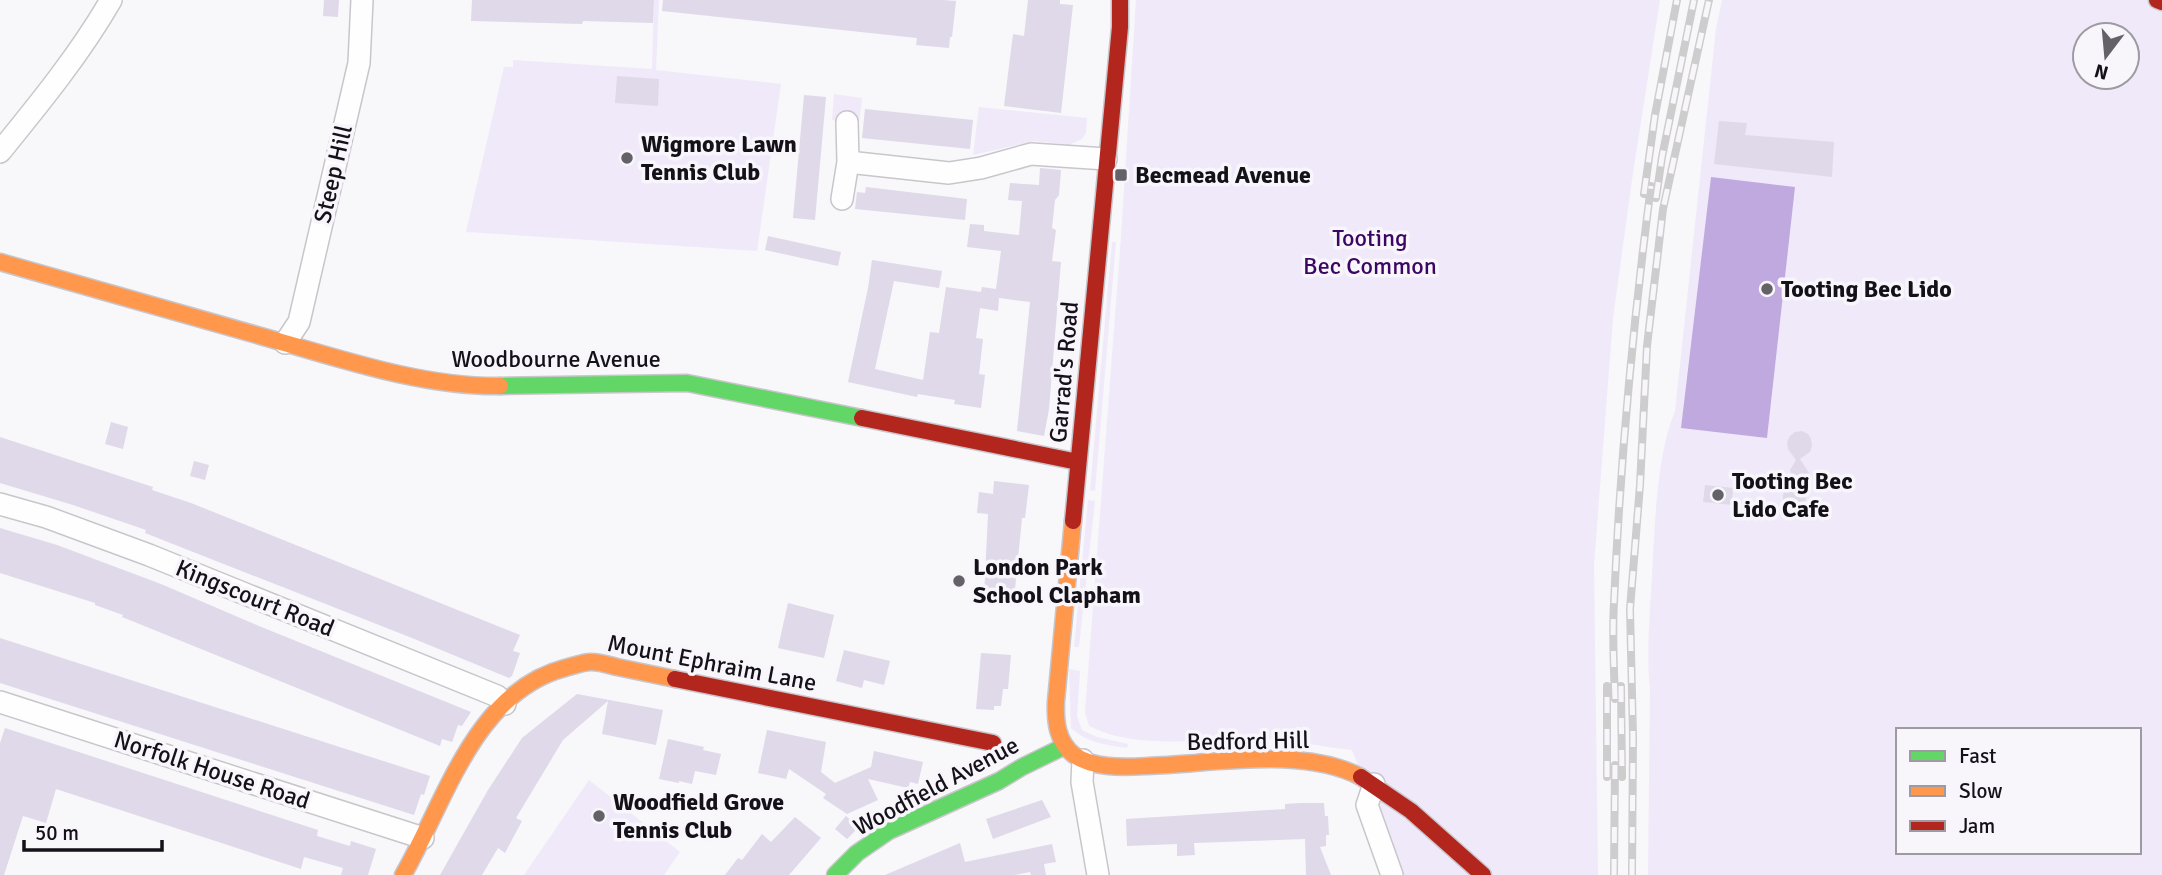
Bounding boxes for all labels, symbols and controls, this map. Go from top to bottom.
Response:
north arrow [2071,21,2141,91]
text: N [2092,58,2111,85]
street label: Steep Hill [307,122,359,226]
place label: Wigmore Lawn Tennis Club [641,129,797,187]
marker: Wigmore Lawn Tennis Club [619,150,635,166]
place label: Becmead Avenue [1135,160,1311,190]
marker: Becmead Avenue [1113,167,1129,183]
park label: Tooting Bec Common [1303,223,1437,281]
place label: Tooting Bec Lido [1781,274,1952,304]
marker: Tooting Bec Lido [1759,281,1775,297]
street label: Garrad's Road [1043,300,1085,444]
street label: Woodbourne Avenue [451,344,661,374]
place label: Tooting Bec Lido Cafe [1732,466,1853,524]
marker: Tooting Bec Lido Cafe [1710,487,1726,503]
place label: London Park School Clapham [973,552,1141,610]
street label: Kingscourt Road [171,553,339,643]
marker: London Park School Clapham [951,573,967,589]
street label: Mount Ephraim Lane [605,628,819,698]
street label: Norfolk House Road [110,724,314,816]
street label: Bedford Hill [1186,725,1310,757]
legend [1896,728,2141,854]
street label: Woodfield Avenue [848,730,1024,842]
text: Fast [1959,743,1996,769]
text: Slow [1959,778,2003,804]
place label: Woodfield Grove Tennis Club [613,787,784,845]
scale bar [24,808,163,852]
marker: Woodfield Grove Tennis Club [591,808,607,824]
text: Jam [1959,813,1995,839]
text: 50 m [35,820,79,846]

